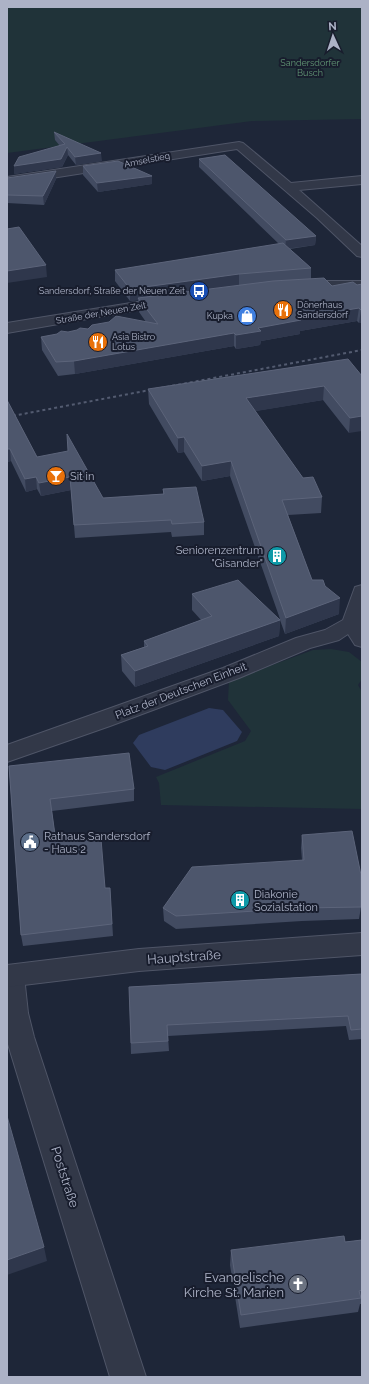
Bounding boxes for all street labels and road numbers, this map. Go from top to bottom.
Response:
street label: Amselstieg [123,151,171,169]
street label: Straße der Neuen Zeit [55,300,147,326]
street label: Platz der Deutschen Einheit [113,660,249,722]
street label: Hauptstraße [147,947,222,967]
street label: Poststraße [48,1145,82,1210]

